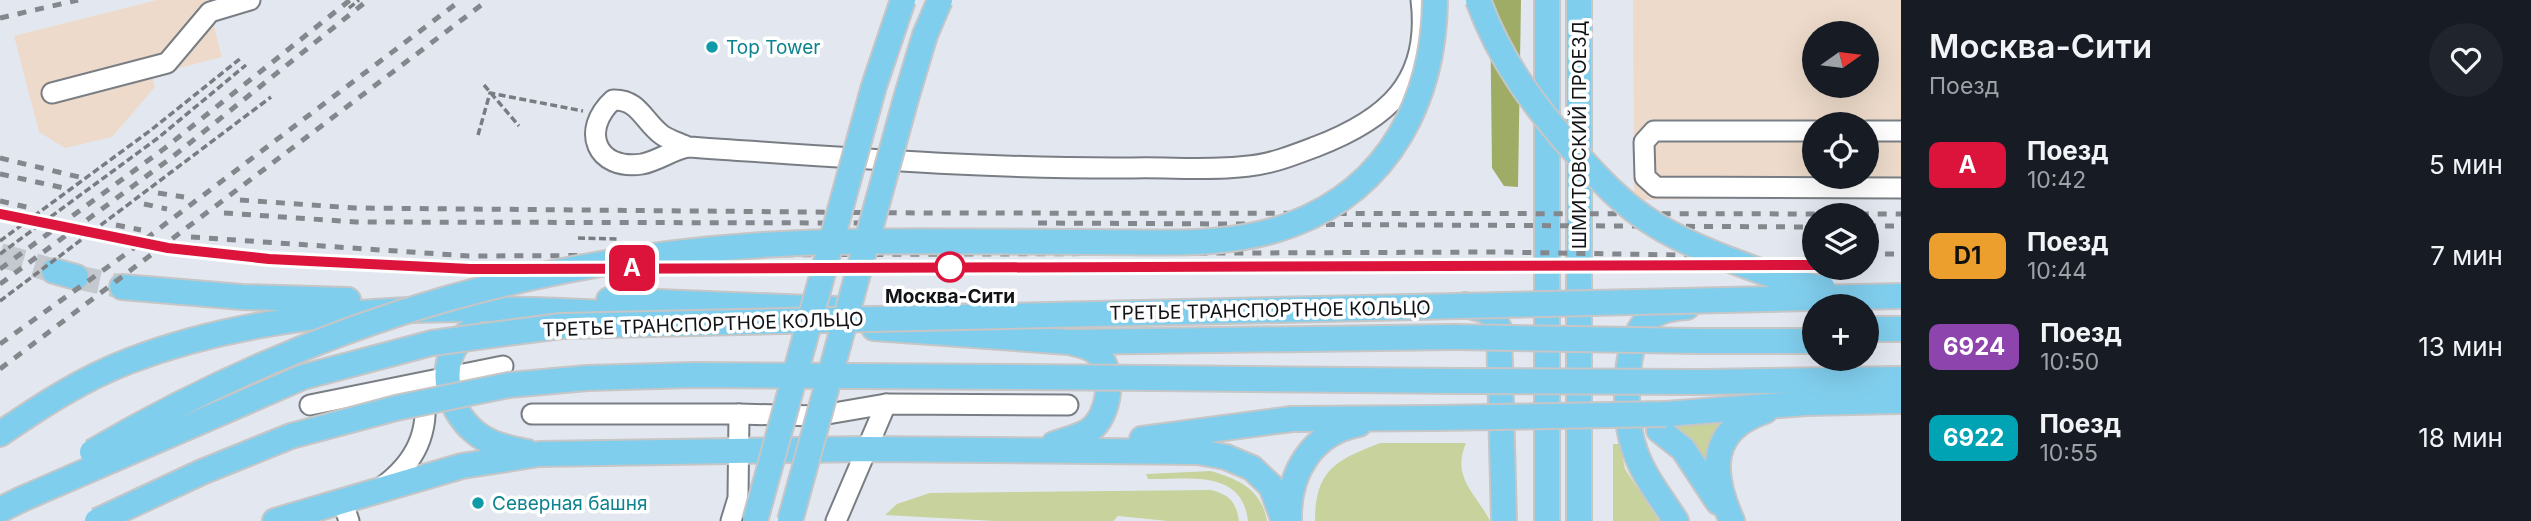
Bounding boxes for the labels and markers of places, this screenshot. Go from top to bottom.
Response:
place label: Top Tower [726,36,820,59]
marker: Top Tower [704,39,720,55]
marker: Москва-Сити [935,252,965,282]
place label: Москва-Сити [885,285,1015,308]
place label: Северная башня [492,492,648,515]
marker: Северная башня [470,495,486,511]

